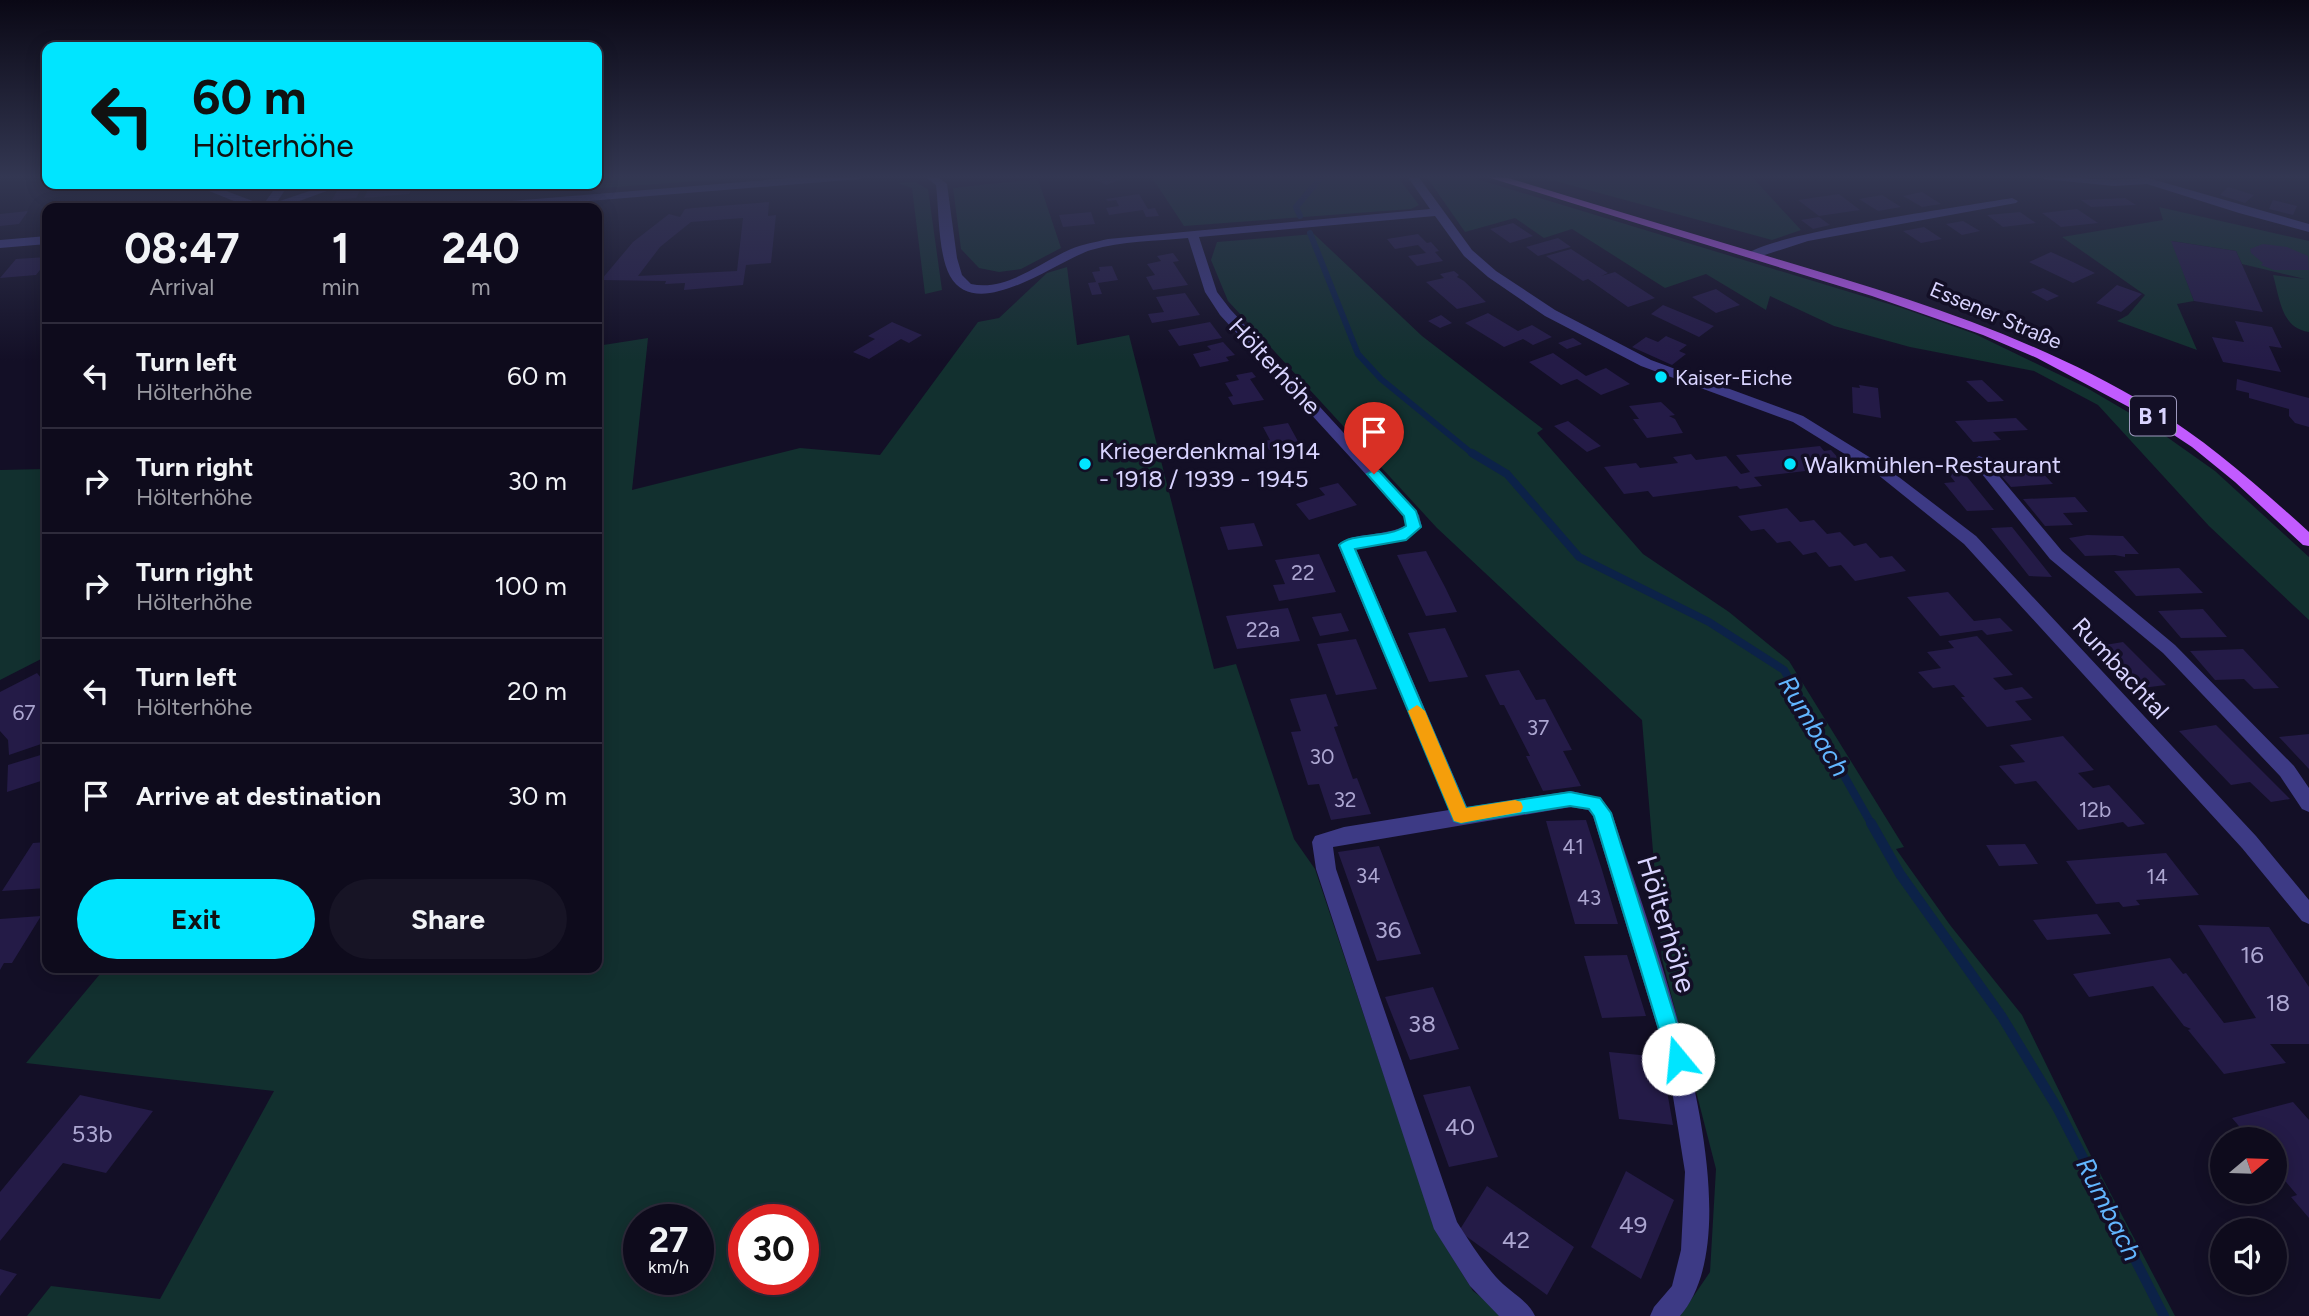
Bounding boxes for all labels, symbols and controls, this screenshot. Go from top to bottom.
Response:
text: 60 m [192,67,307,126]
icon: left [77,70,168,161]
text: Hölterhöhe [192,127,354,165]
text: 08:47 [124,223,240,274]
text: 1 [332,223,350,274]
text: 240 [442,223,520,274]
text: Arrival [149,273,214,301]
text: min [322,273,360,301]
text: m [471,273,491,301]
street label: Essener Straße [1926,276,2066,354]
street label: Hölterhöhe [1223,312,1327,420]
text: Turn left [136,346,237,378]
icon: left [77,357,115,395]
text: 60 m [507,360,567,392]
place label: Kaiser-Eiche [1675,365,1792,390]
marker: Kaiser-Eiche [1653,369,1669,385]
text: Hölterhöhe [136,378,252,406]
road number: B 1 [2130,396,2176,436]
pin [1344,402,1404,474]
icon: arrive [1355,413,1393,451]
place label: Kriegerdenkmal 1914 - 1918 / 1939 - 1945 [1099,436,1320,493]
place label: Walkmühlen-Restaurant [1804,450,2061,479]
text: Turn right [136,451,253,483]
marker: Kriegerdenkmal 1914 - 1918 / 1939 - 1945 [1077,456,1093,472]
marker: Walkmühlen-Restaurant [1782,456,1798,472]
icon: right [77,462,115,500]
text: 30 m [508,465,567,497]
text: Hölterhöhe [136,483,252,511]
text: Turn right [136,556,253,588]
house number: 22 [1291,560,1315,585]
icon: right [77,567,115,605]
text: 100 m [494,570,567,602]
text: Hölterhöhe [136,588,252,616]
street label: Rumbachtal [2067,611,2175,725]
house number: 22a [1246,617,1280,642]
text: Turn left [136,661,237,693]
water label: Rumbach [1771,670,1857,782]
icon: left [77,672,115,710]
text: 20 m [507,675,567,707]
text: Hölterhöhe [136,693,252,721]
house number: 67 [12,700,36,725]
house number: 37 [1527,715,1549,740]
house number: 30 [1310,744,1334,769]
icon: arrive [77,777,115,815]
text: Arrive at destination [136,780,381,812]
text: 30 m [508,780,567,812]
house number: 32 [1333,787,1357,812]
house number: 12b [2079,797,2111,822]
house number: 41 [1562,834,1584,859]
street label: Hölterhöhe [1630,851,1704,997]
house number: 34 [1356,863,1380,888]
house number: 14 [2146,864,2168,889]
button: Exit [77,879,315,959]
button: Share [329,879,567,959]
house number: 43 [1577,885,1601,910]
house number: 36 [1375,915,1401,944]
house number: 16 [2240,940,2264,969]
house number: 18 [2266,988,2290,1017]
house number: 38 [1408,1009,1436,1038]
position arrow [1641,1022,1715,1096]
house number: 40 [1445,1112,1475,1141]
house number: 53b [72,1119,112,1148]
north arrow [2210,1127,2287,1204]
map controls [2210,1127,2287,1295]
water label: Rumbach [2069,1152,2149,1266]
speed limit sign: 30 [728,1204,819,1295]
house number: 49 [1619,1210,1647,1239]
button: sound [2210,1218,2287,1295]
text: 27 [649,1219,688,1261]
house number: 42 [1502,1225,1530,1254]
text: km/h [648,1256,689,1278]

